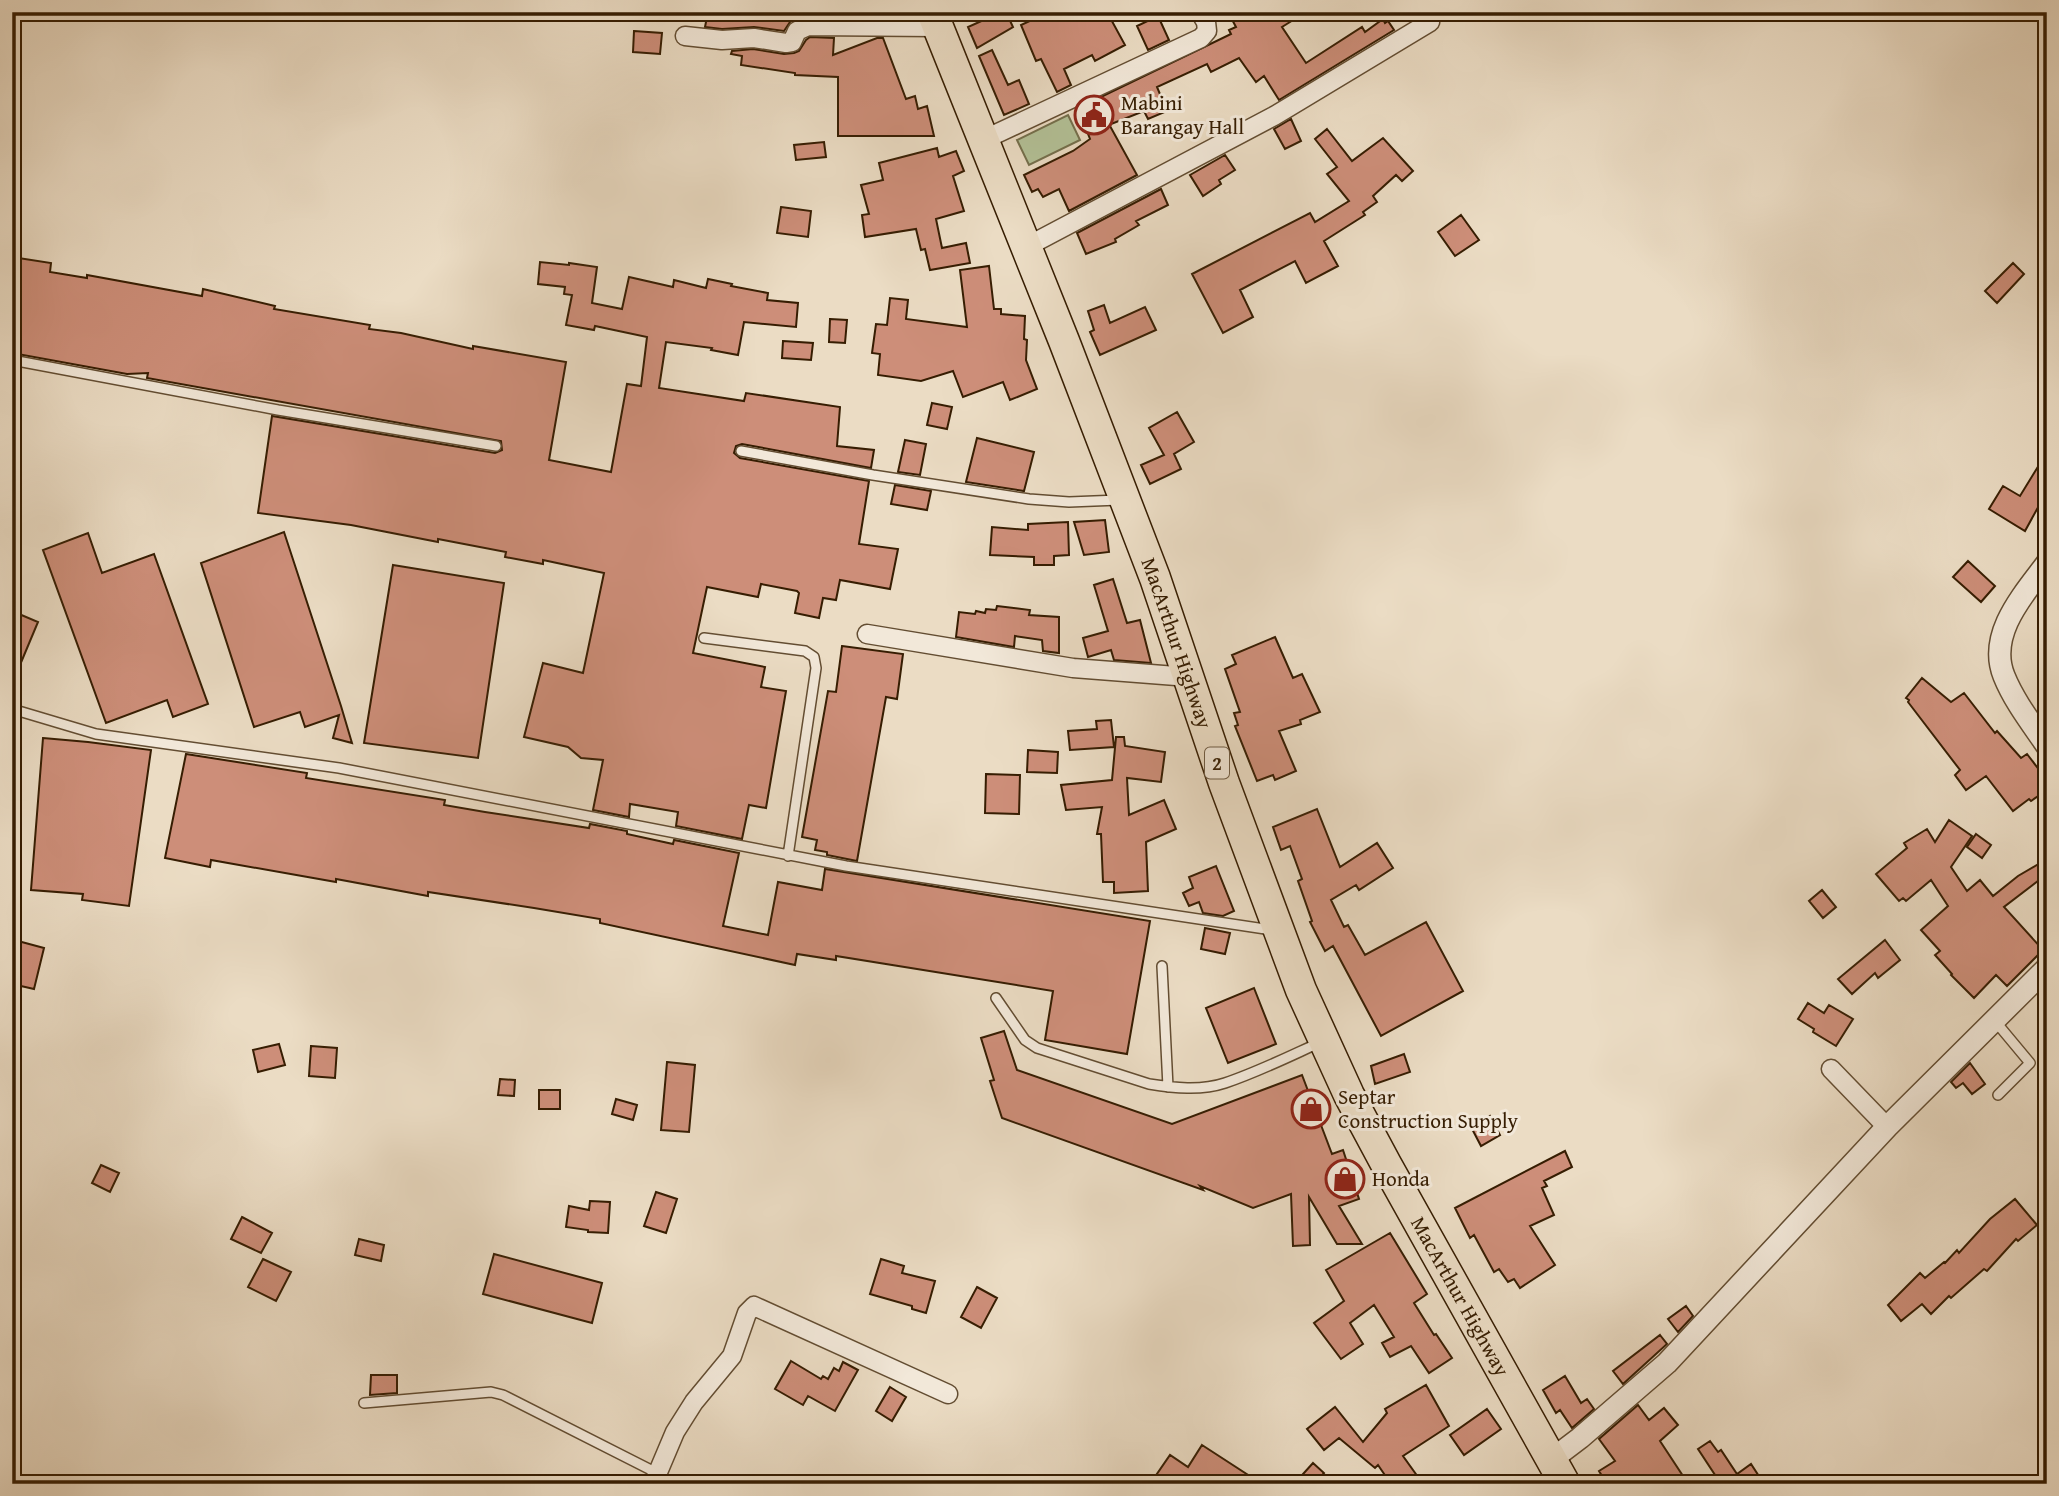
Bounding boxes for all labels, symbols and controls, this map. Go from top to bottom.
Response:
place label: Mabini Barangay Hall [1121,87,1244,142]
public building icon: Mabini Barangay Hall [1073,94,1115,136]
street label: MacArthur Highway [1134,553,1221,733]
road number: 2 [1205,748,1229,778]
place label: Septar Construction Supply [1338,1081,1519,1136]
shop icon: Septar Construction Supply [1290,1088,1332,1130]
shop icon: Honda [1324,1158,1366,1200]
place label: Honda [1372,1163,1430,1194]
street label: MacArthur Highway [1403,1211,1518,1382]

